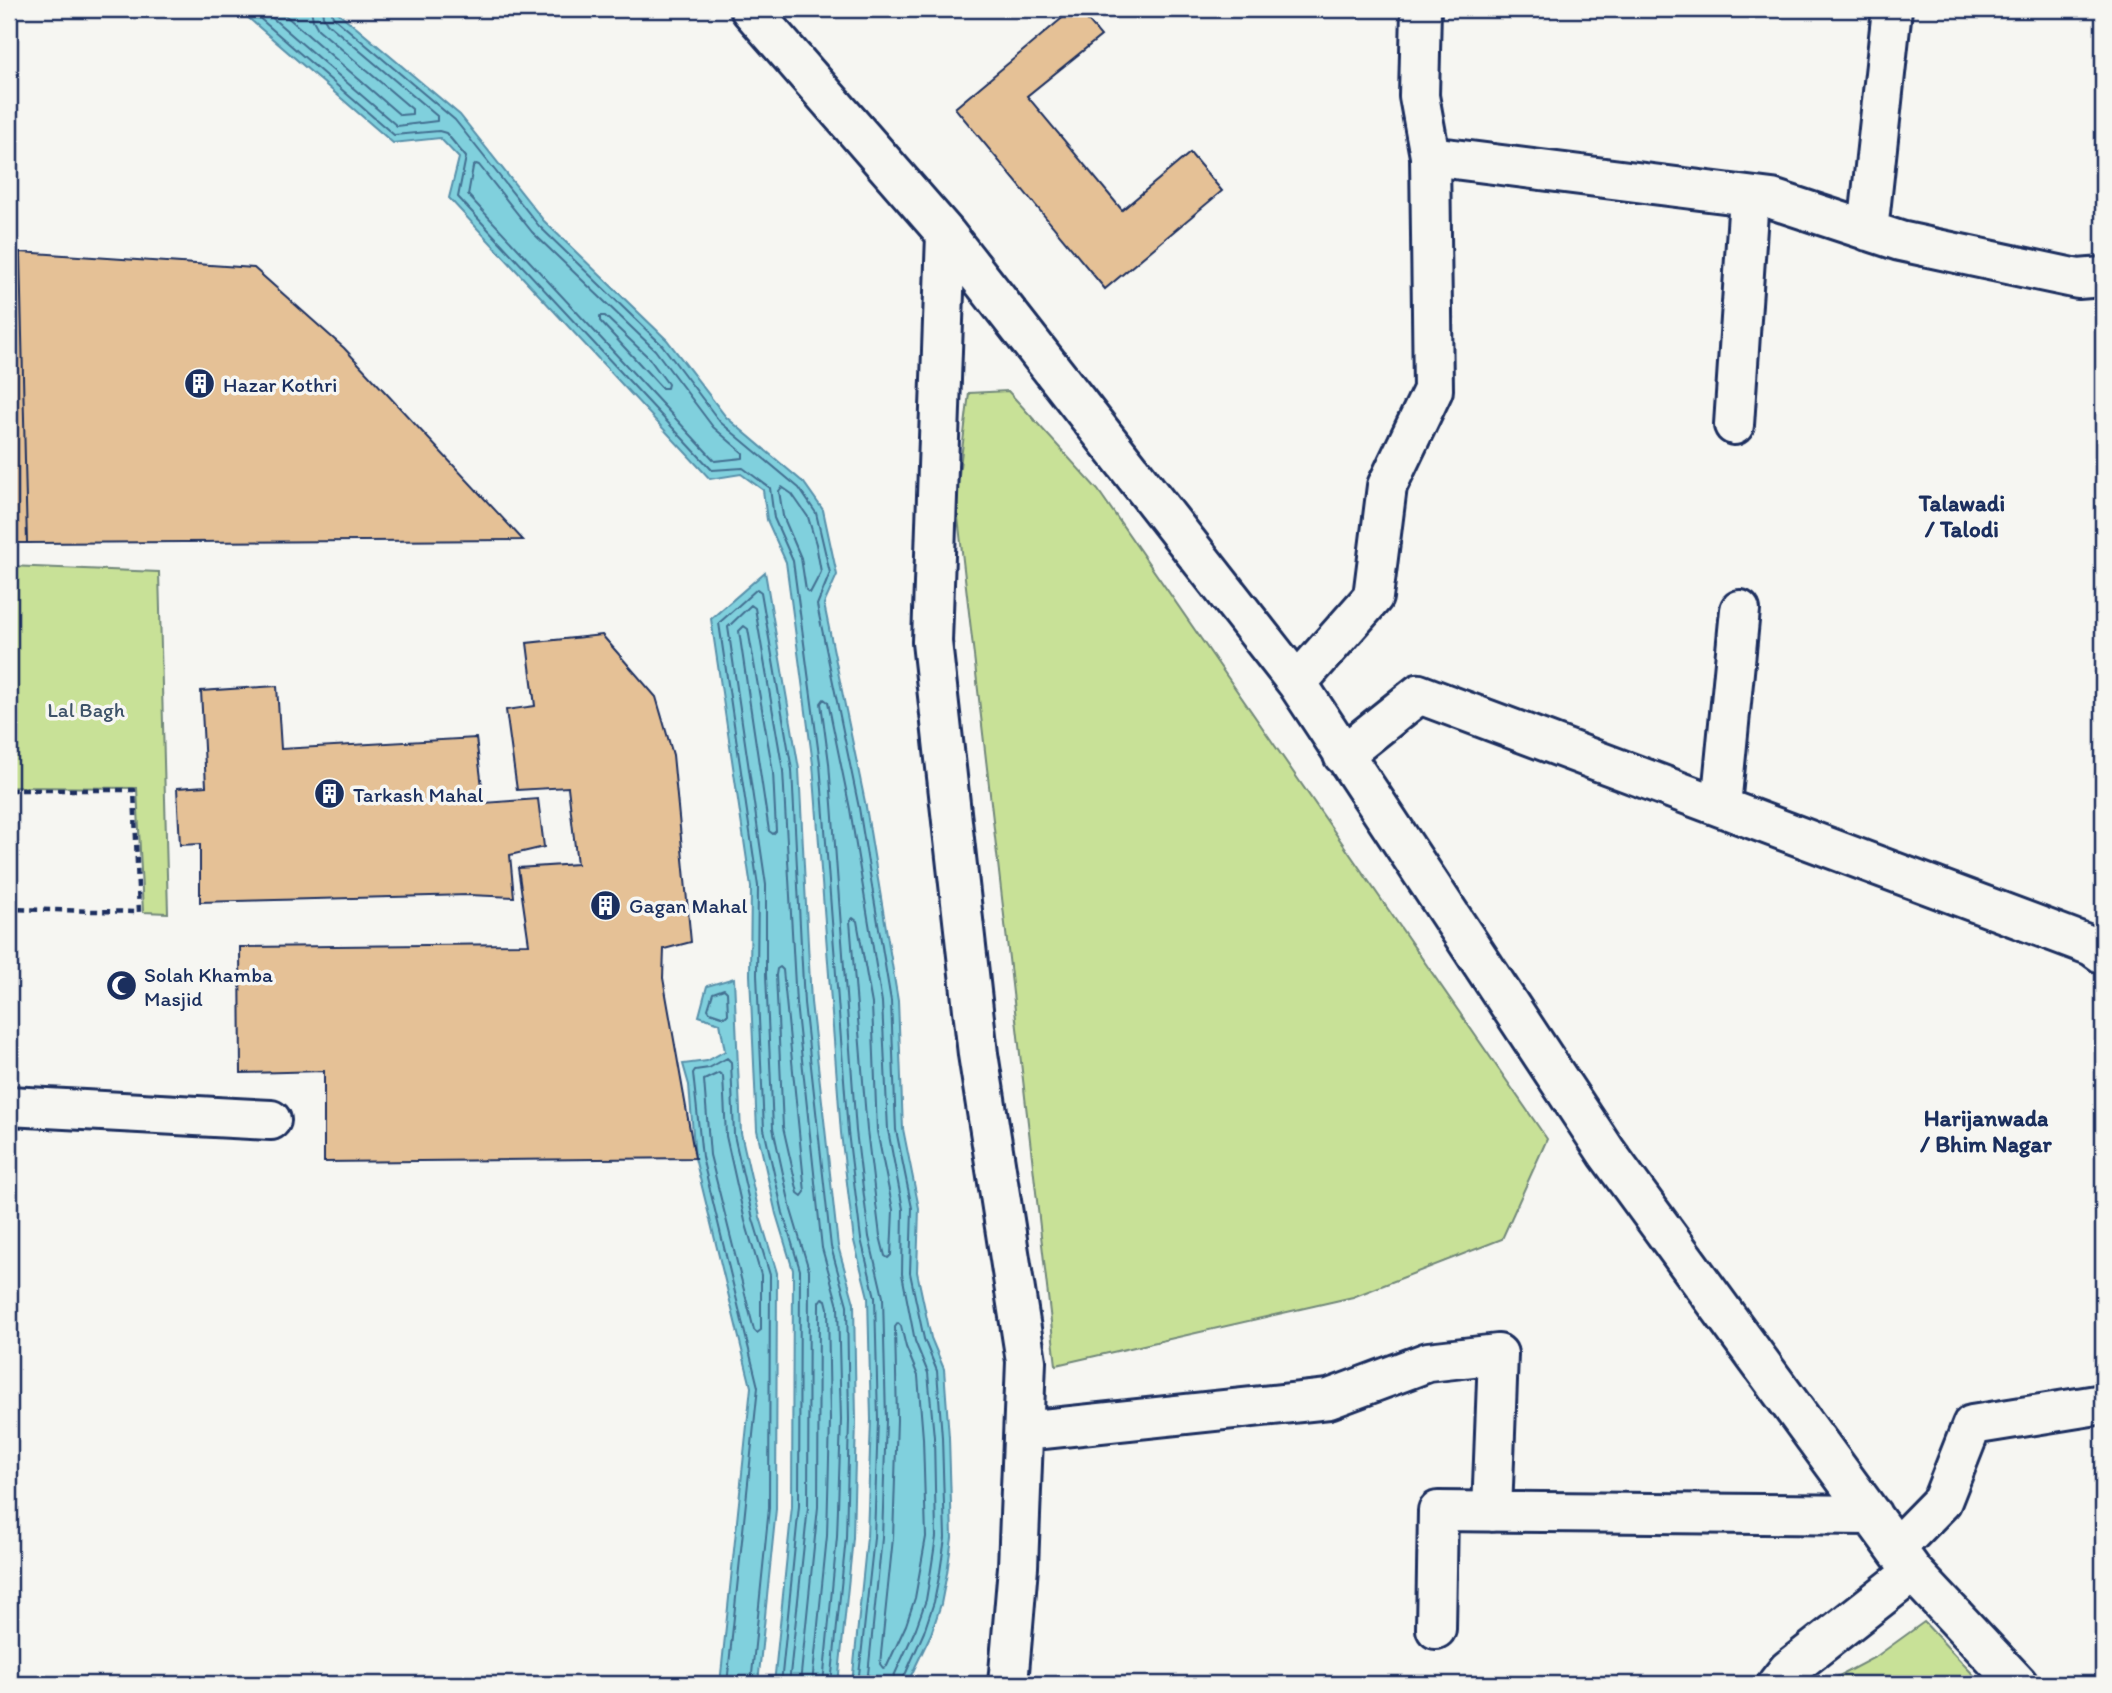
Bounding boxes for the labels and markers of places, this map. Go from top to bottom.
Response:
building icon: Hazar Kothri [183,367,217,401]
place label: Hazar Kothri [223,372,338,397]
building icon: Tarkash Mahal [313,777,347,811]
place label: Tarkash Mahal [353,782,484,807]
building icon: Gagan Mahal [589,888,623,922]
place label: Gagan Mahal [629,893,747,918]
place label: Solah Khamba Masjid [144,962,273,1011]
mosque icon: Solah Khamba Masjid [104,969,138,1003]

